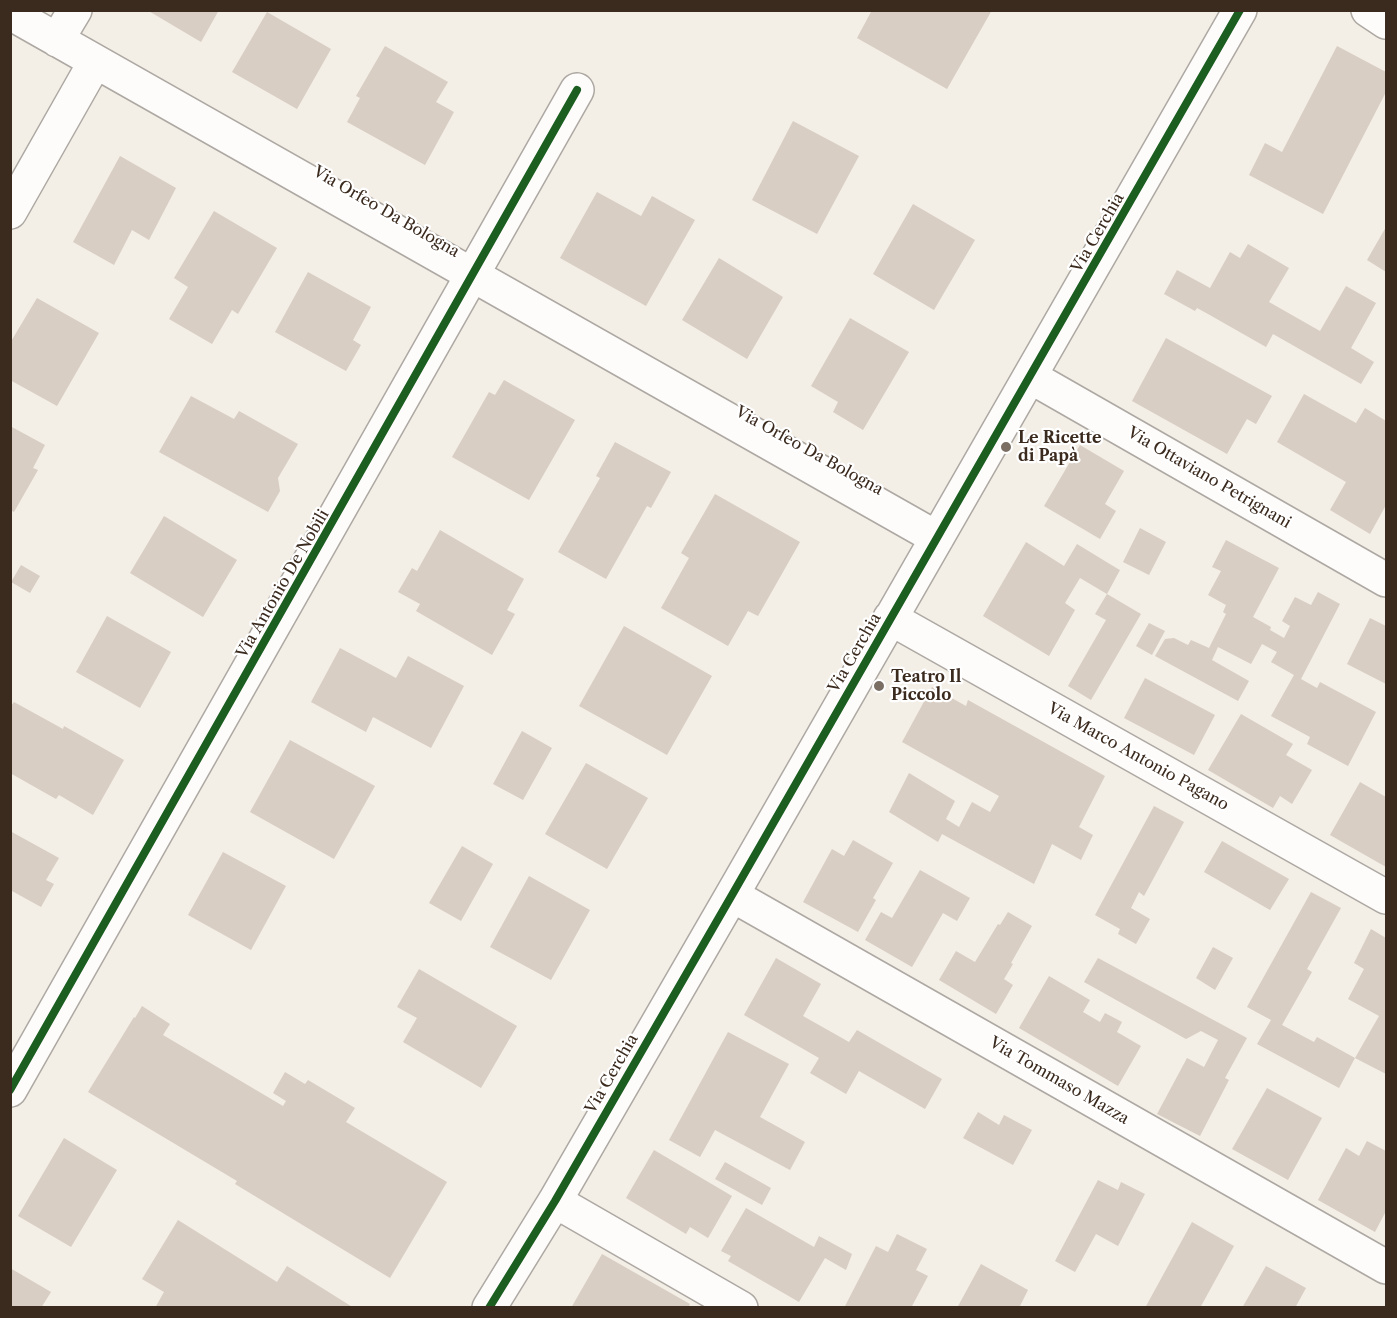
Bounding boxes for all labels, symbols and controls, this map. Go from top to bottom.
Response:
street label: Via Orfeo Da Bologna [309,162,463,262]
street label: Via Cerchia [1068,190,1128,276]
street label: Via Orfeo Da Bologna [732,402,886,500]
street label: Via Ottaviano Petrignani [1124,423,1294,533]
place label: Le Ricette di Papà [1018,428,1101,466]
marker: Le Ricette di Papà [999,440,1013,454]
street label: Via Antonio De Nobili [233,506,333,662]
street label: Via Cerchia [825,610,885,696]
place label: Teatro Il Piccolo [891,667,961,705]
marker: Teatro Il Piccolo [872,679,886,693]
street label: Via Marco Antonio Pagano [1044,699,1232,815]
street label: Via Cerchia [582,1031,642,1117]
street label: Via Tommaso Mazza [986,1033,1132,1129]

